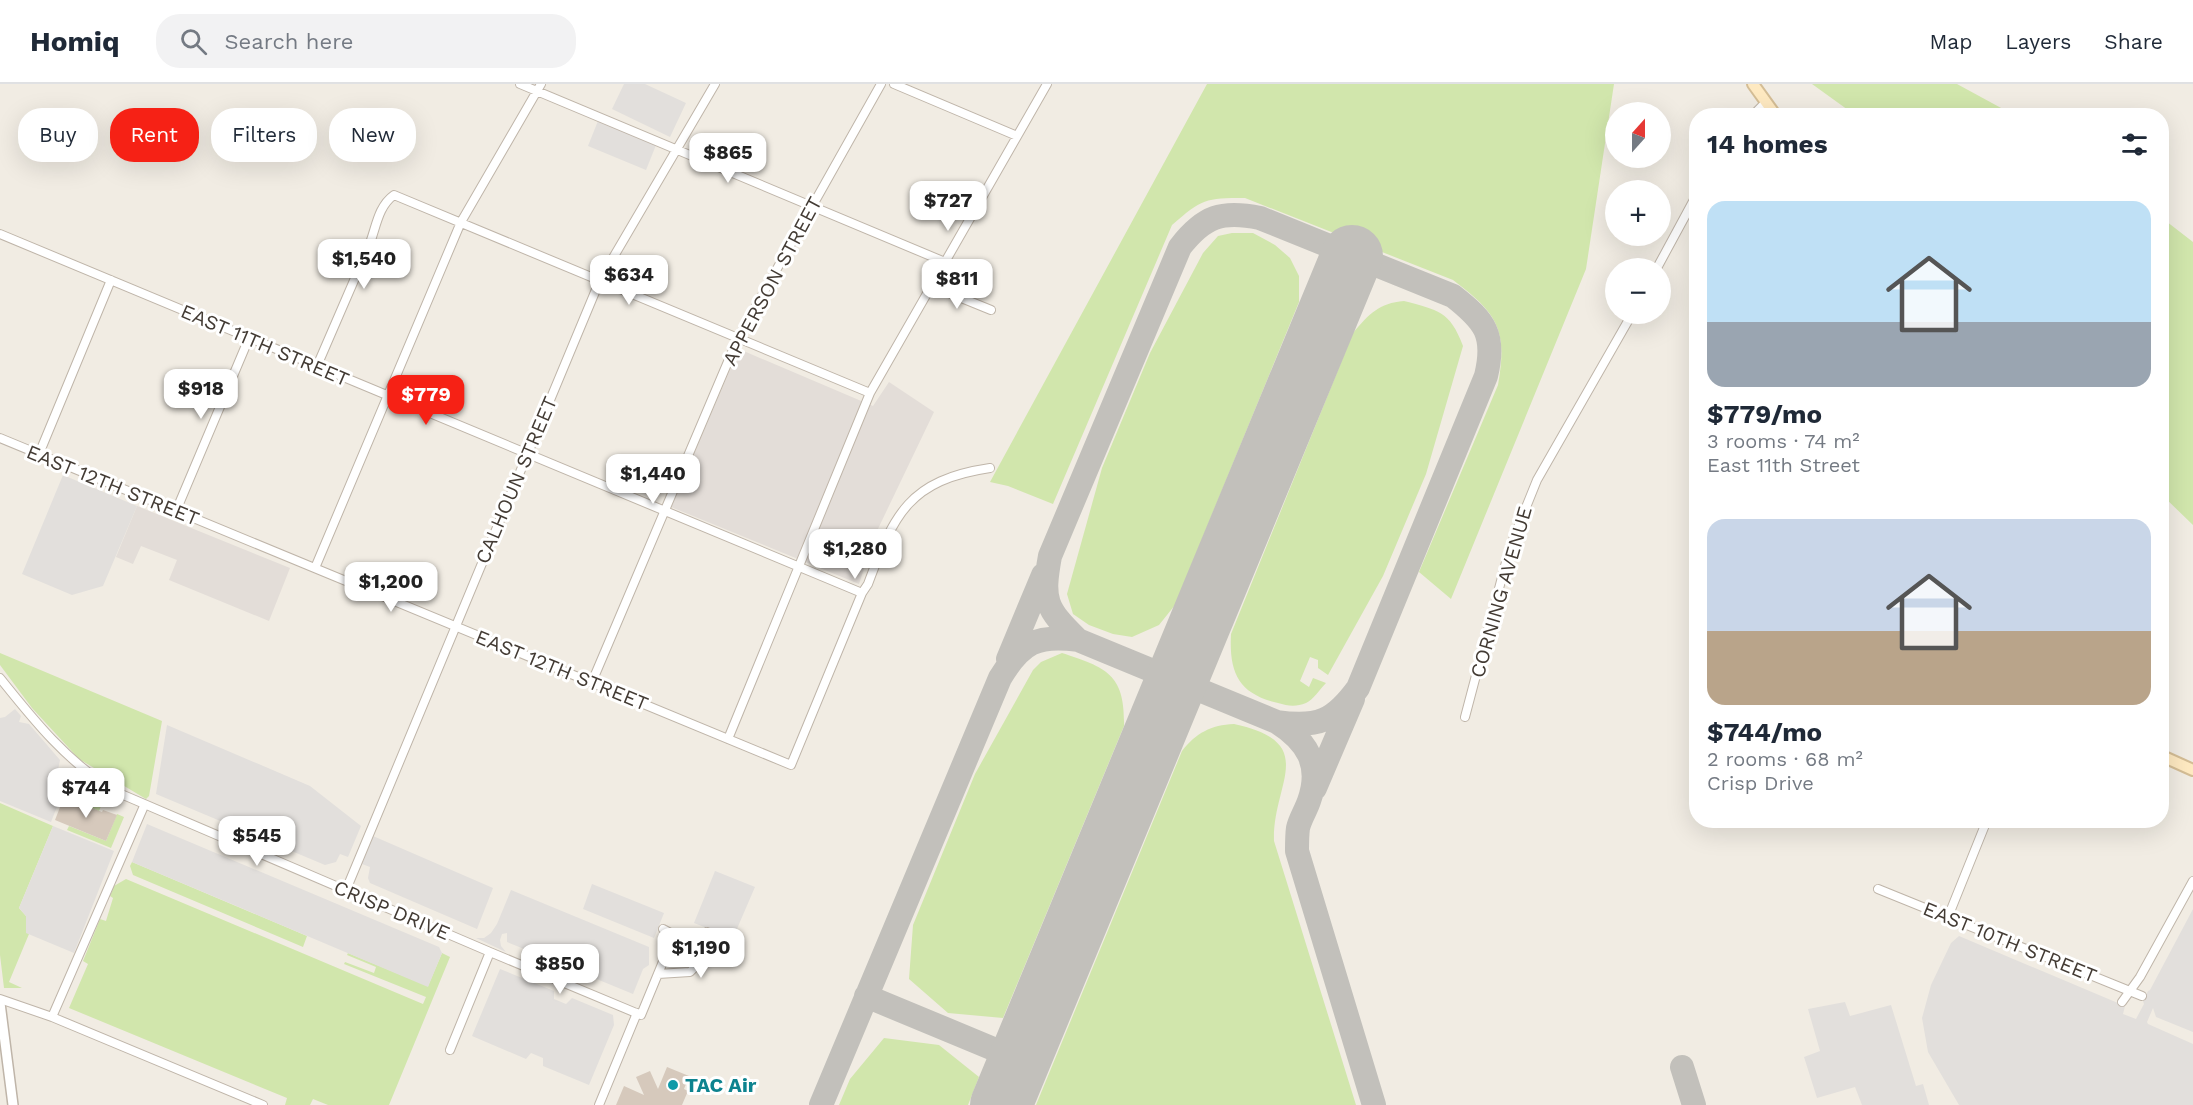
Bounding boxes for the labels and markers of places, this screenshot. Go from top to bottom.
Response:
pin: $865 [692,133,764,184]
pin: $727 [912,181,984,232]
pin: $1,540 [315,239,413,290]
pin: $634 [593,255,665,306]
pin: $811 [921,259,993,310]
pin: $918 [165,369,237,420]
pin: $779 [390,375,462,426]
pin: $1,440 [604,454,702,505]
pin: $1,280 [806,529,904,580]
pin: $1,200 [342,562,440,613]
pin: $744 [50,768,122,819]
pin: $545 [221,816,293,867]
pin: $1,190 [652,928,750,979]
pin: $850 [524,944,596,995]
place label: TAC Air [685,1073,757,1097]
marker: TAC Air [666,1078,680,1092]

